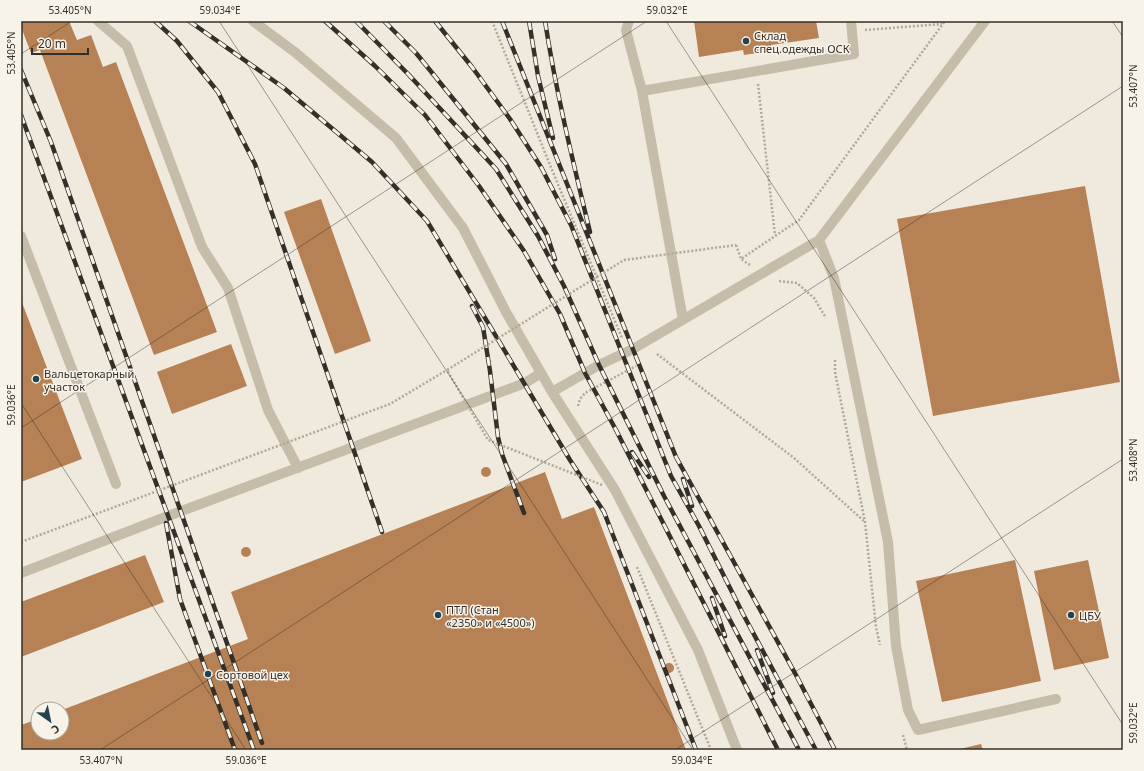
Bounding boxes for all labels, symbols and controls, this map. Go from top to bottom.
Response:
text: 53.405°N [48,3,92,17]
text: 59.034°E [199,3,241,17]
text: 59.032°E [646,3,688,17]
place label: Склад спец.одежды ОСК [754,28,850,56]
scale bar [32,30,88,56]
text: 53.405°N [4,31,18,75]
text: 20 m [38,35,66,52]
marker: Склад спец.одежды ОСК [741,36,751,46]
text: 53.407°N [1126,64,1140,108]
place label: Вальцетокарный участок [44,366,134,394]
marker: Вальцетокарный участок [31,374,41,384]
text: 59.036°E [4,384,18,426]
text: 53.408°N [1126,438,1140,482]
place label: ПТЛ (Стан «2350» и «4500») [446,602,535,630]
place label: ЦБУ [1079,608,1101,623]
marker: ПТЛ (Стан «2350» и «4500») [433,610,443,620]
marker: ЦБУ [1066,610,1076,620]
place label: Сортовой цех [216,667,289,682]
marker: Сортовой цех [203,669,213,679]
north arrow [30,701,70,741]
text: 59.032°E [1126,702,1140,744]
text: С [49,722,63,738]
text: 53.407°N [79,753,123,767]
text: 59.036°E [225,753,267,767]
text: 59.034°E [671,753,713,767]

